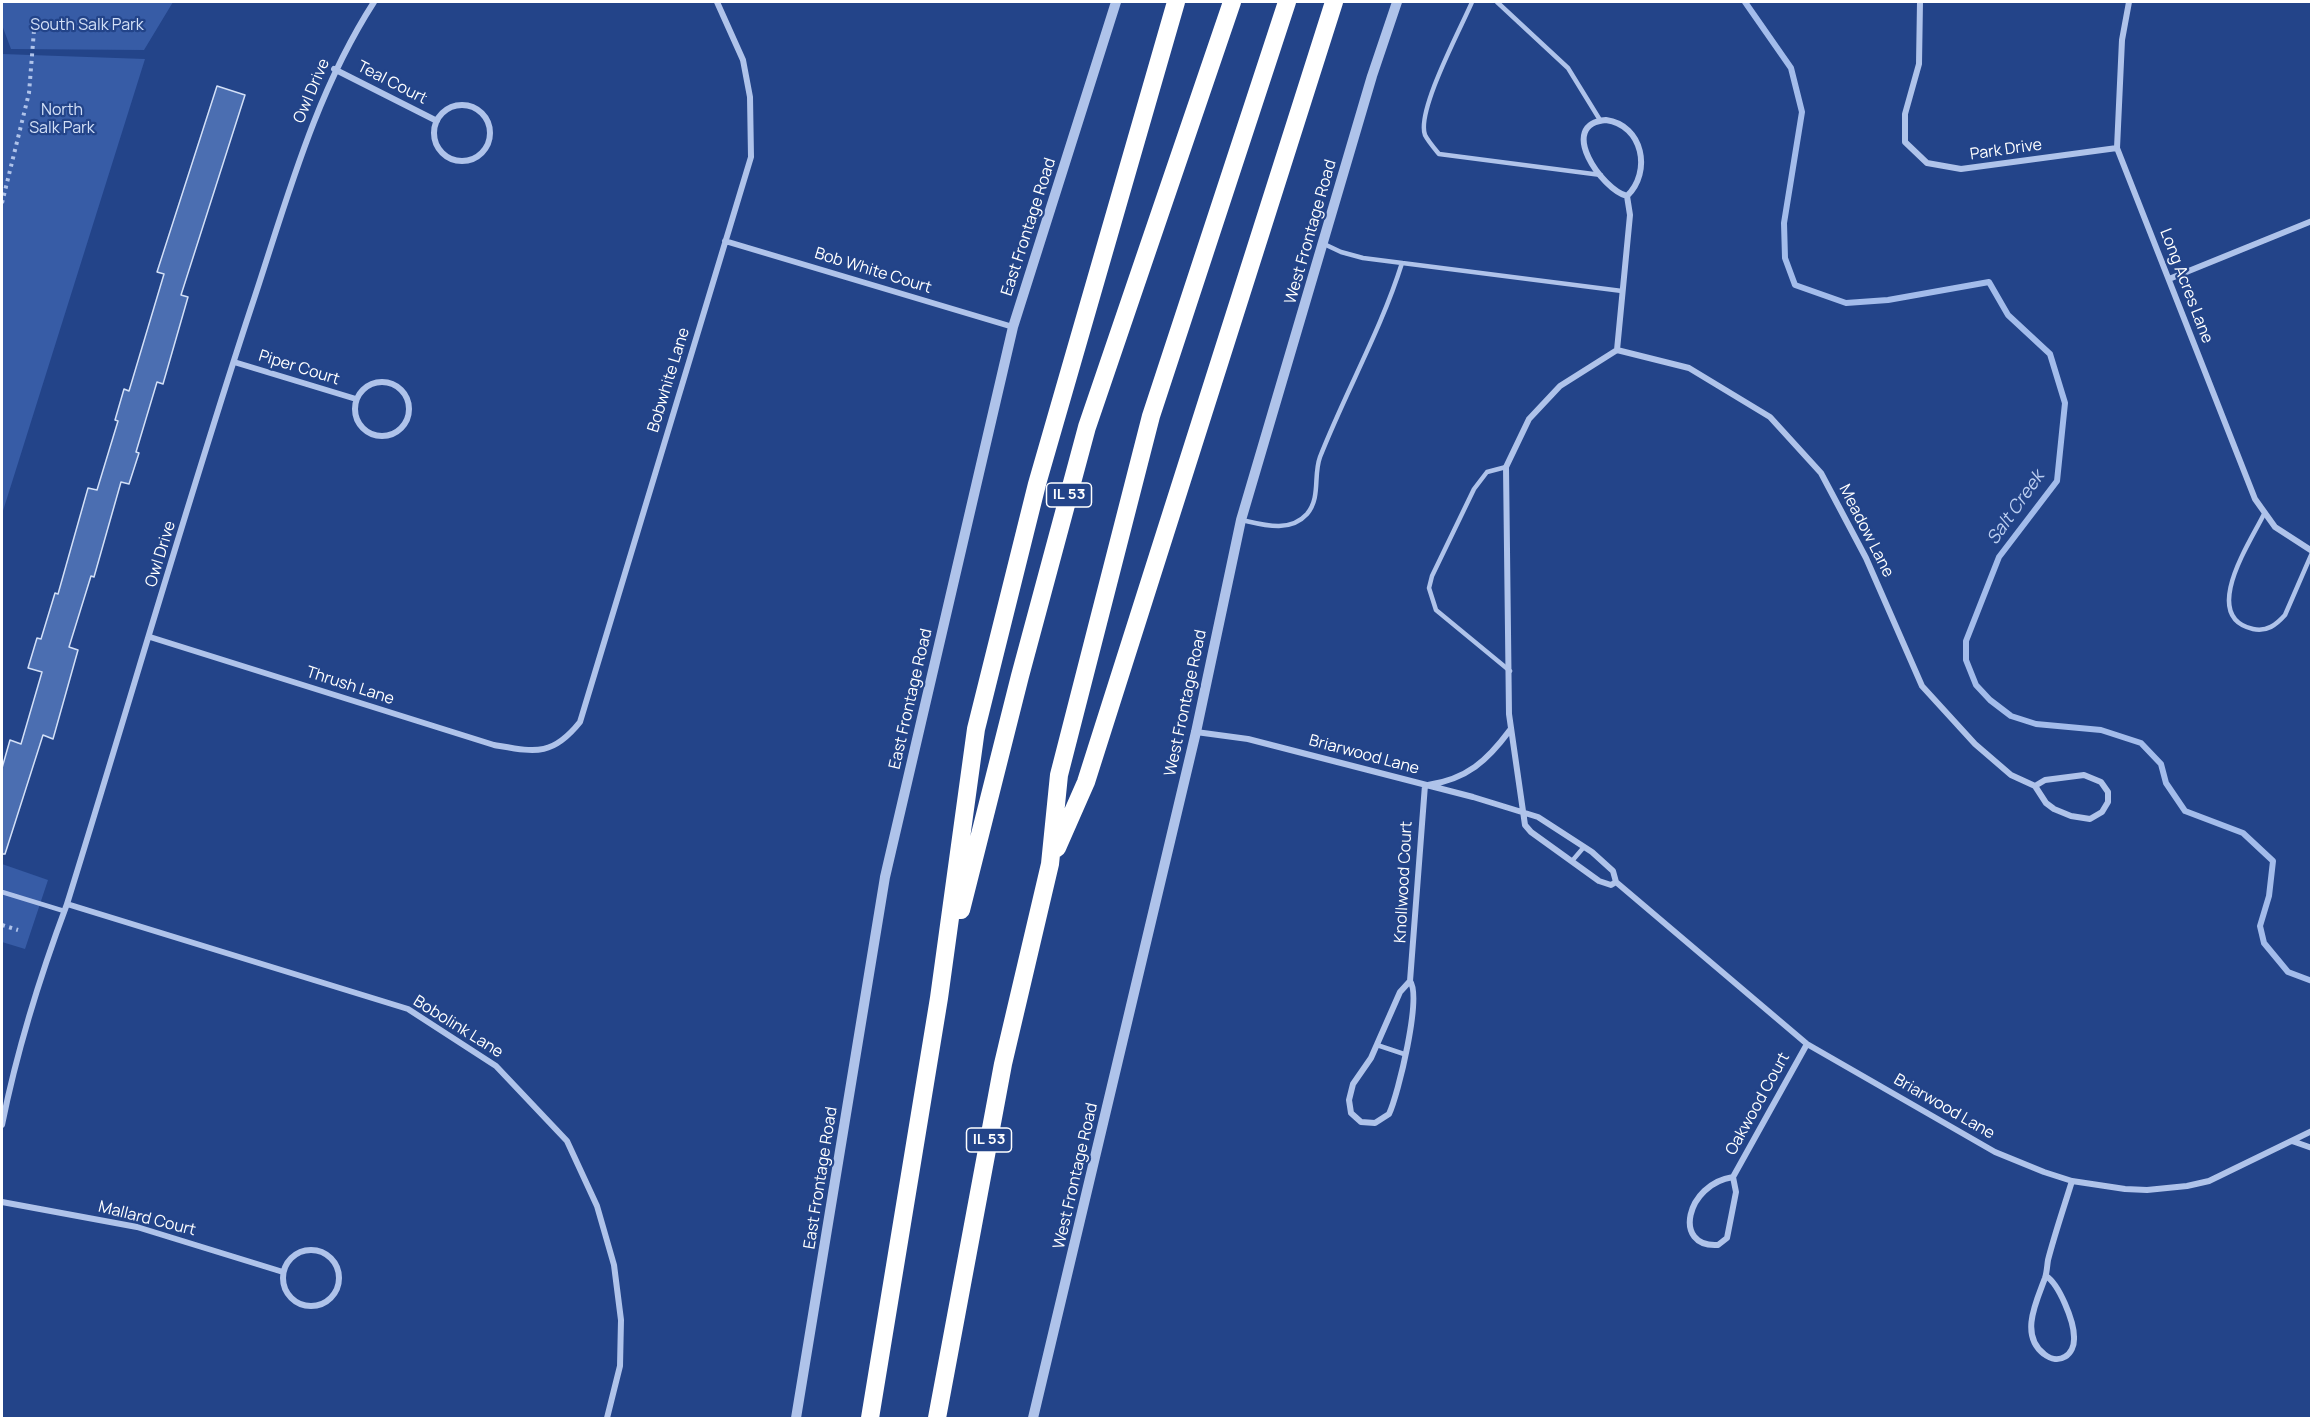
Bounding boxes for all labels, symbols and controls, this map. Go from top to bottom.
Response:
park label: South Salk Park [30,16,144,36]
street label: Owl Drive [290,56,334,126]
street label: Teal Court [354,57,430,109]
park label: North Salk Park [29,101,95,139]
street label: Park Drive [1969,135,2043,165]
street label: East Frontage Road [998,156,1060,298]
street label: West Frontage Road [1281,158,1341,306]
street label: Long Acres Lane [2155,226,2217,346]
street label: Bob White Court [812,244,934,298]
street label: Bobwhite Lane [644,325,694,435]
street label: Piper Court [256,347,342,389]
water label: Salt Creek [1983,467,2049,549]
street label: Meadow Lane [1834,481,1898,581]
road number: IL 53 [1046,483,1092,507]
street label: Owl Drive [142,519,180,589]
street label: East Frontage Road [885,627,937,771]
street label: West Frontage Road [1161,628,1211,778]
street label: Thrush Lane [304,663,396,709]
street label: Briarwood Lane [1307,731,1421,779]
street label: Knollwood Court [1391,821,1417,943]
street label: Bobolink Lane [410,992,506,1062]
street label: Oakwood Court [1722,1049,1794,1159]
street label: Briarwood Lane [1890,1070,1998,1144]
street label: West Frontage Road [1050,1101,1102,1251]
street label: East Frontage Road [800,1105,842,1251]
road number: IL 53 [966,1128,1012,1152]
street label: Mallard Court [96,1198,198,1240]

